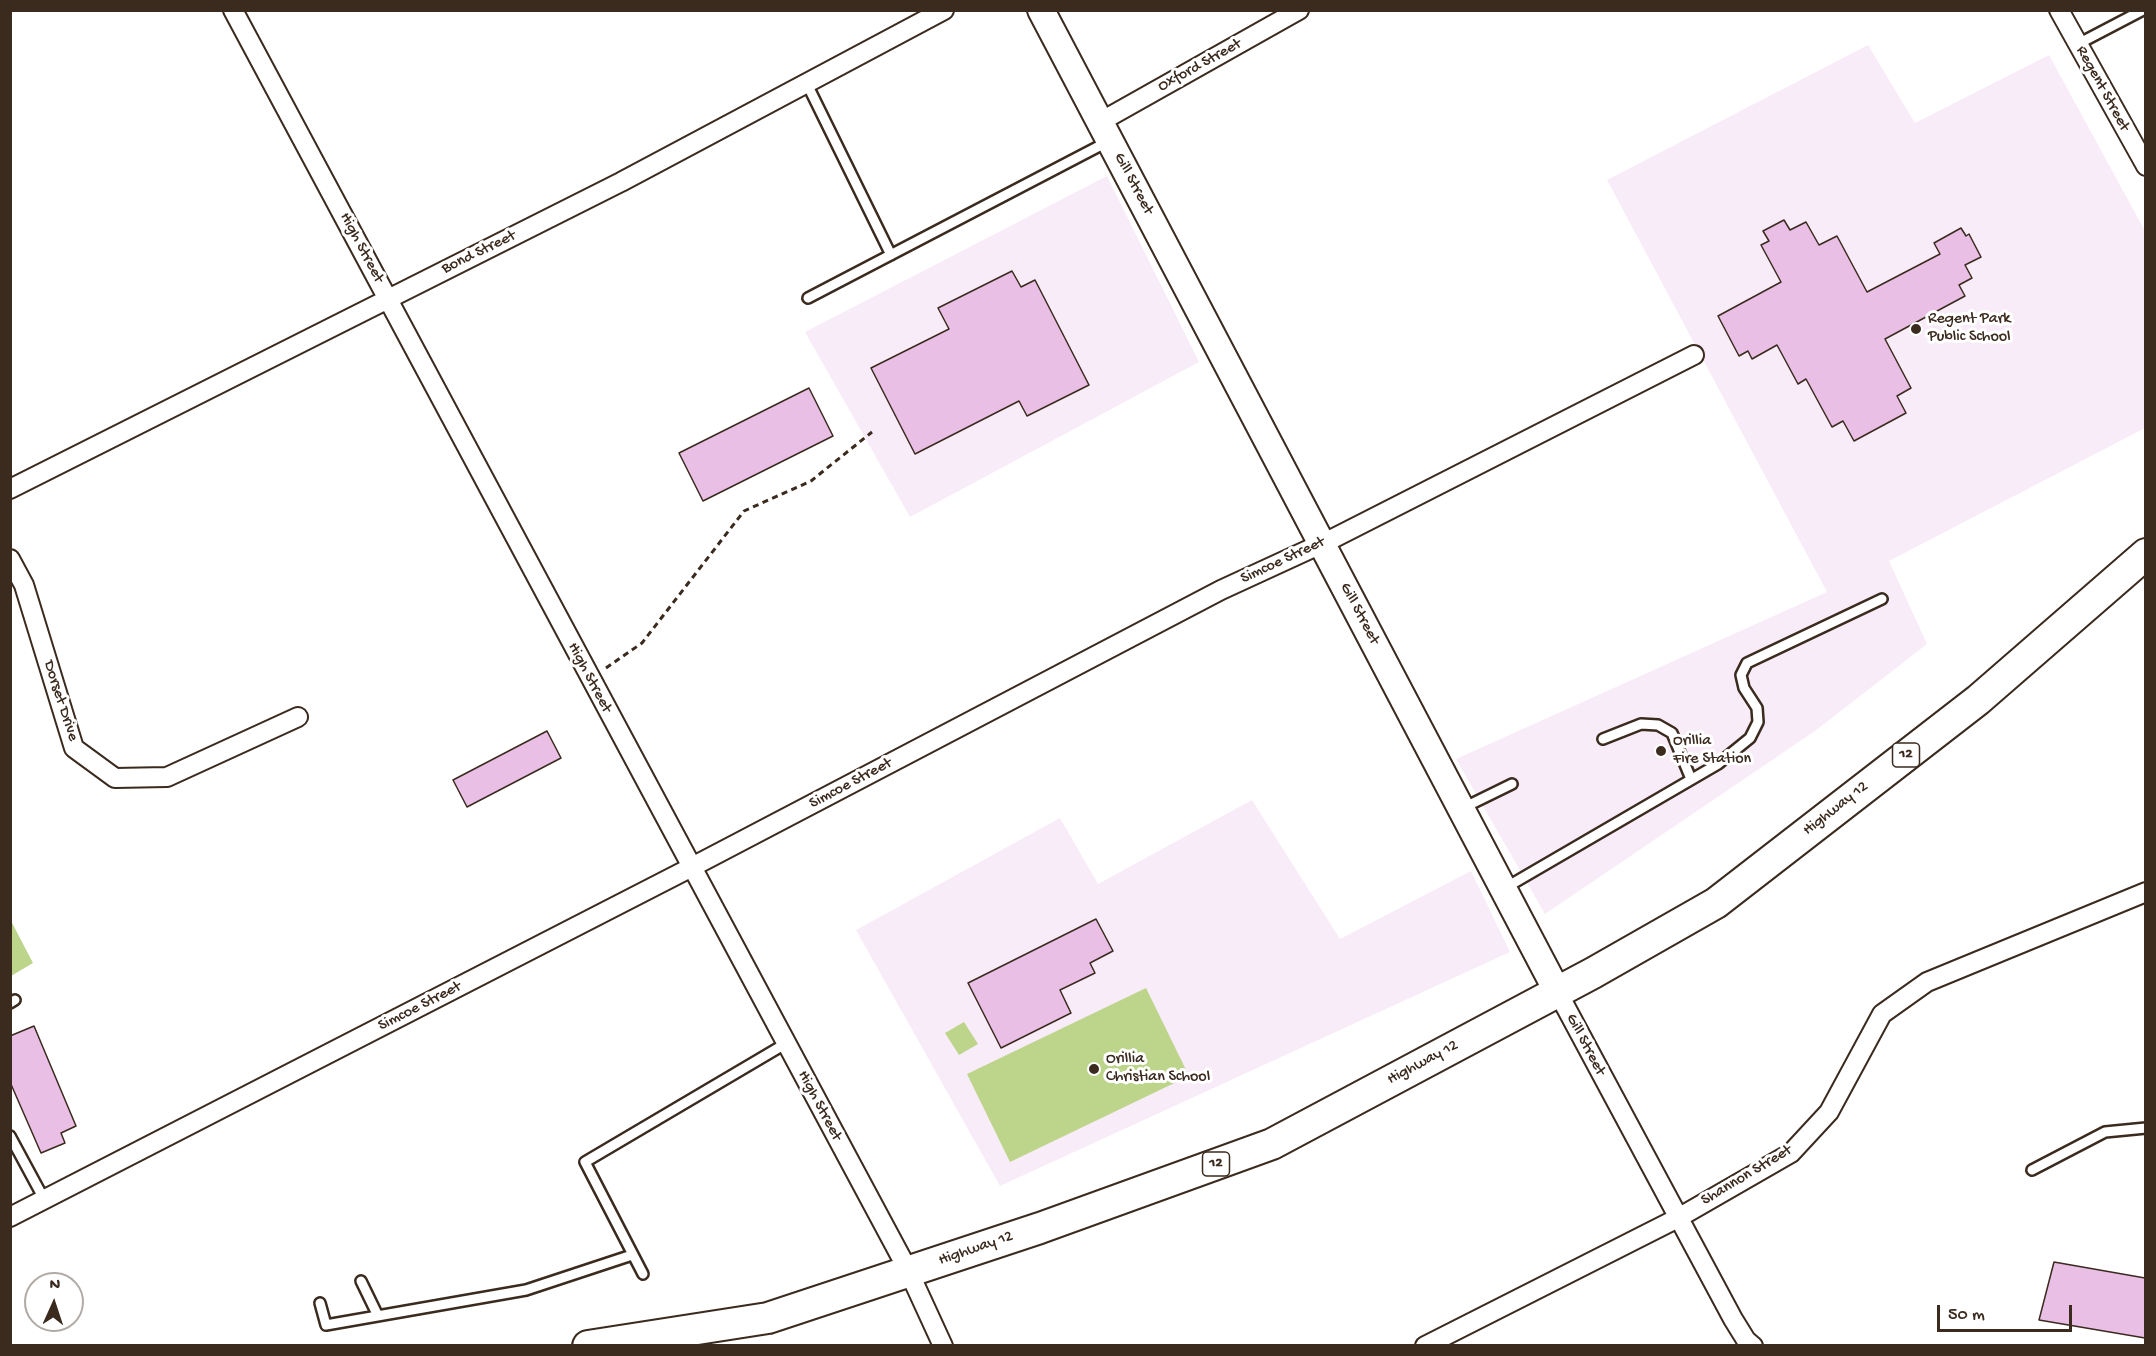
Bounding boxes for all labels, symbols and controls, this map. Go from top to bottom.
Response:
street label: Oxford Street [1155,35,1245,97]
street label: Regent Street [2071,43,2133,135]
street label: Gill Street [1109,150,1157,218]
street label: High Street [335,210,387,286]
street label: Bond Street [439,227,519,279]
place label: Regent Park Public School [1928,310,2011,348]
marker: Regent Park Public School [1909,322,1923,336]
street label: Simcoe Street [1238,533,1328,589]
street label: Gill Street [1335,580,1383,648]
street label: High Street [563,640,615,716]
street label: Dorset Drive [38,658,82,744]
place label: Orillia Fire Station [1673,732,1751,770]
road number: 12 [1892,743,1920,767]
marker: Orillia Fire Station [1654,744,1668,758]
street label: Simcoe Street [806,754,896,814]
street label: Highway 12 [1800,778,1872,840]
street label: Simcoe Street [375,978,465,1036]
street label: Gill Street [1561,1011,1609,1079]
street label: Highway 12 [1384,1036,1462,1090]
place label: Orillia Christian School [1106,1050,1210,1088]
marker: Orillia Christian School [1087,1062,1101,1076]
street label: High Street [793,1068,845,1144]
street label: Shannon Street [1698,1141,1796,1211]
road number: 12 [1202,1152,1230,1176]
street label: Highway 12 [936,1227,1016,1271]
north arrow [24,1272,84,1332]
text: N [49,1276,61,1295]
scale bar [1940,1293,2075,1331]
text: 50 m [1948,1305,1985,1326]

